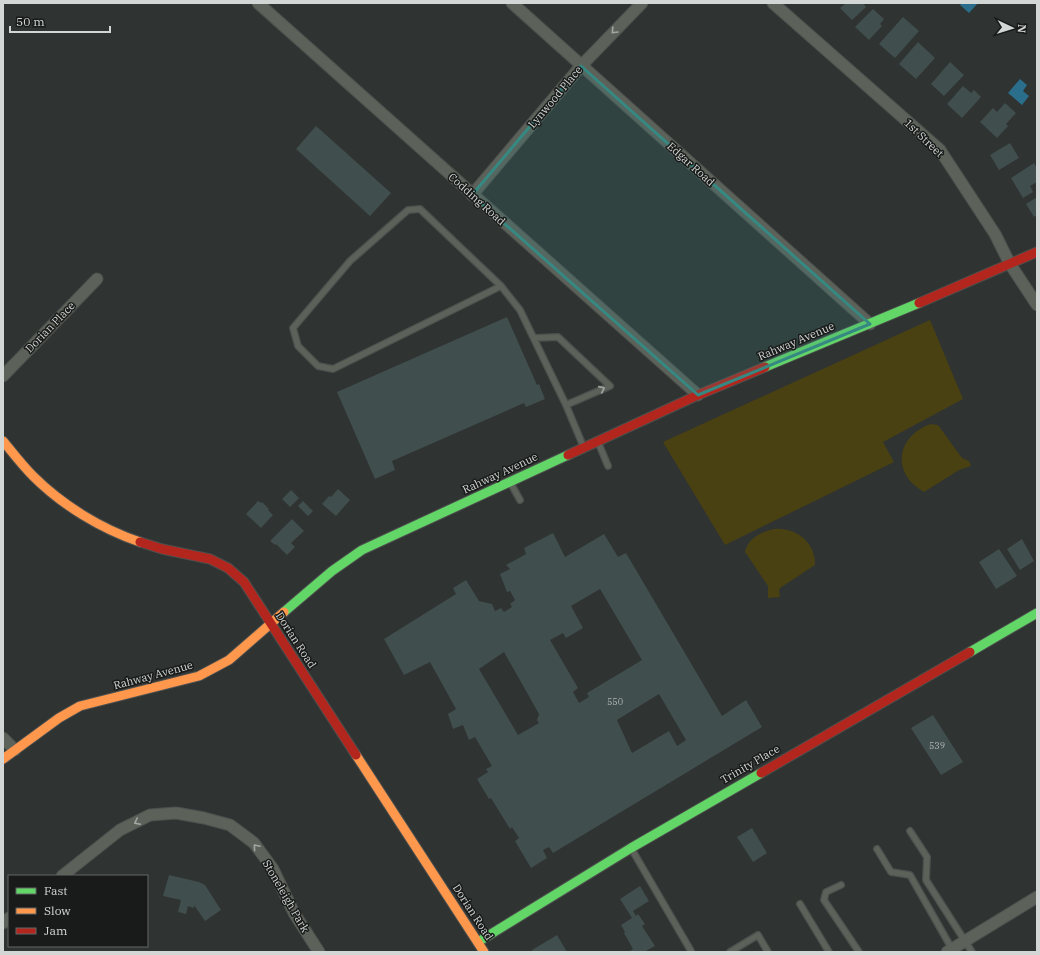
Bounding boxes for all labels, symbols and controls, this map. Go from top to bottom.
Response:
scale bar [10,8,110,34]
north arrow [992,8,1032,48]
text: 50 m [16,14,45,29]
text: N [1015,24,1029,34]
one-way arrow [612,26,619,34]
street label: Lynwood Place [525,63,585,131]
street label: 1st Street [901,116,947,160]
street label: Edgar Road [664,139,718,189]
street label: Codding Road [446,170,509,228]
street label: Dorian Place [22,298,78,355]
street label: Rahway Avenue [756,319,836,363]
one-way arrow [597,386,605,394]
street label: Rahway Avenue [460,449,540,497]
street label: Dorian Road [273,609,320,671]
street label: Rahway Avenue [112,658,194,692]
house number: 550 [607,696,623,707]
house number: 539 [929,740,945,751]
street label: Trinity Place [718,741,782,787]
one-way arrow [134,817,141,825]
one-way arrow [254,844,261,852]
street label: Stoneleigh Park [260,857,313,935]
legend [8,875,148,947]
street label: Dorian Road [450,881,497,943]
text: Fast [44,883,68,898]
text: Slow [44,903,71,918]
text: Jam [44,923,68,938]

